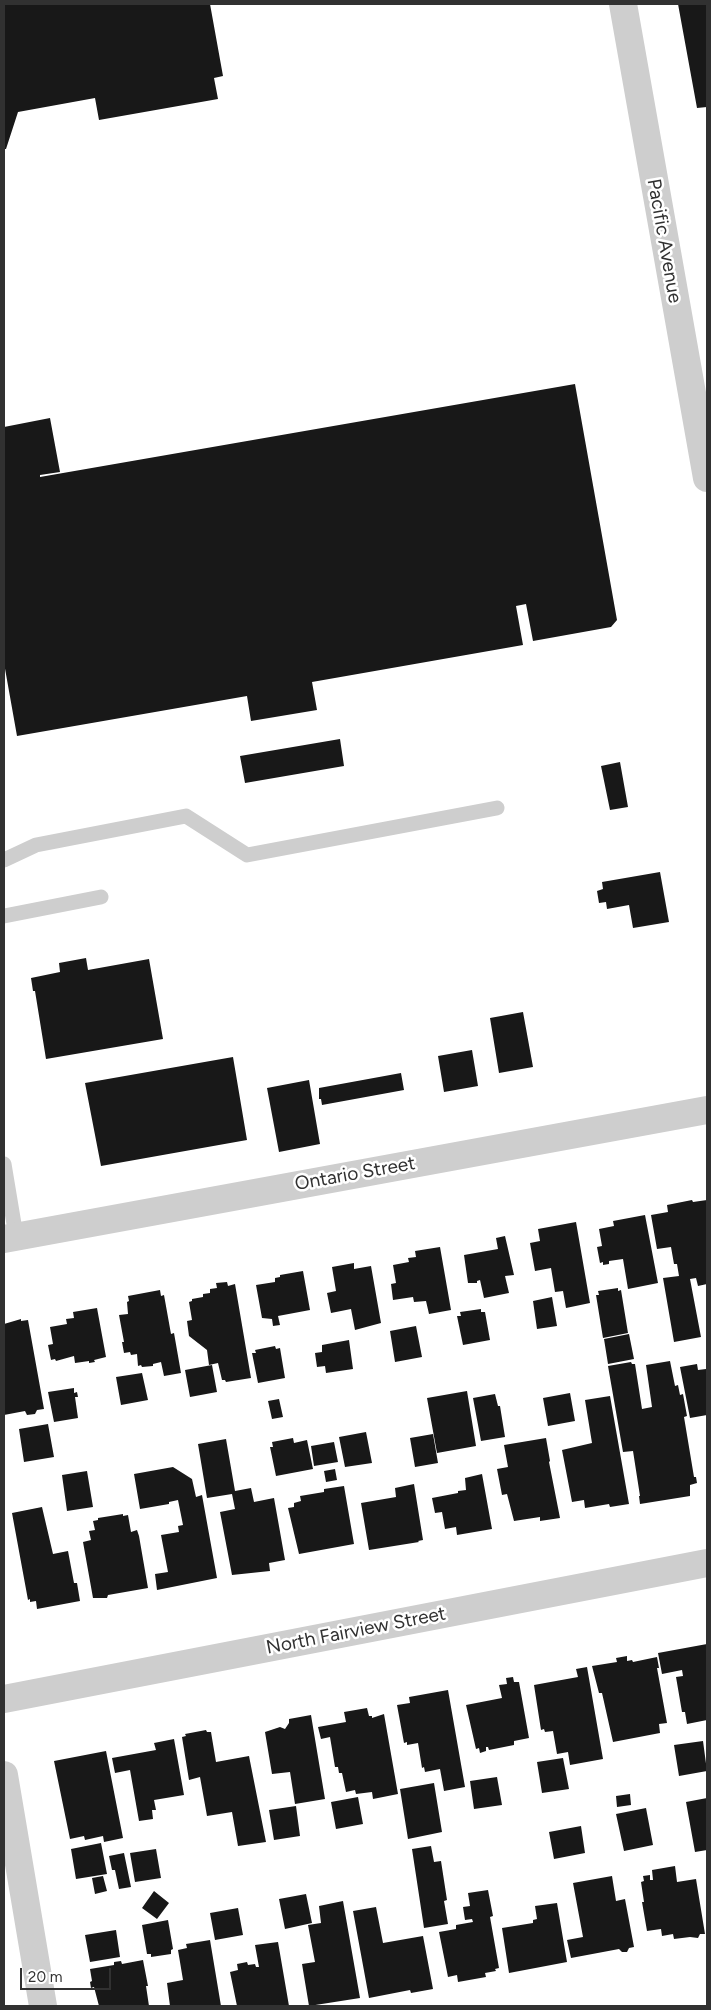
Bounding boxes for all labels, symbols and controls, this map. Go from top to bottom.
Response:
street label: Pacific Avenue [642,177,686,305]
street label: Ontario Street [293,1152,417,1196]
street label: North Fairview Street [264,1602,448,1660]
scale bar [22,1958,114,1990]
text: 20 m [28,1968,62,1986]

